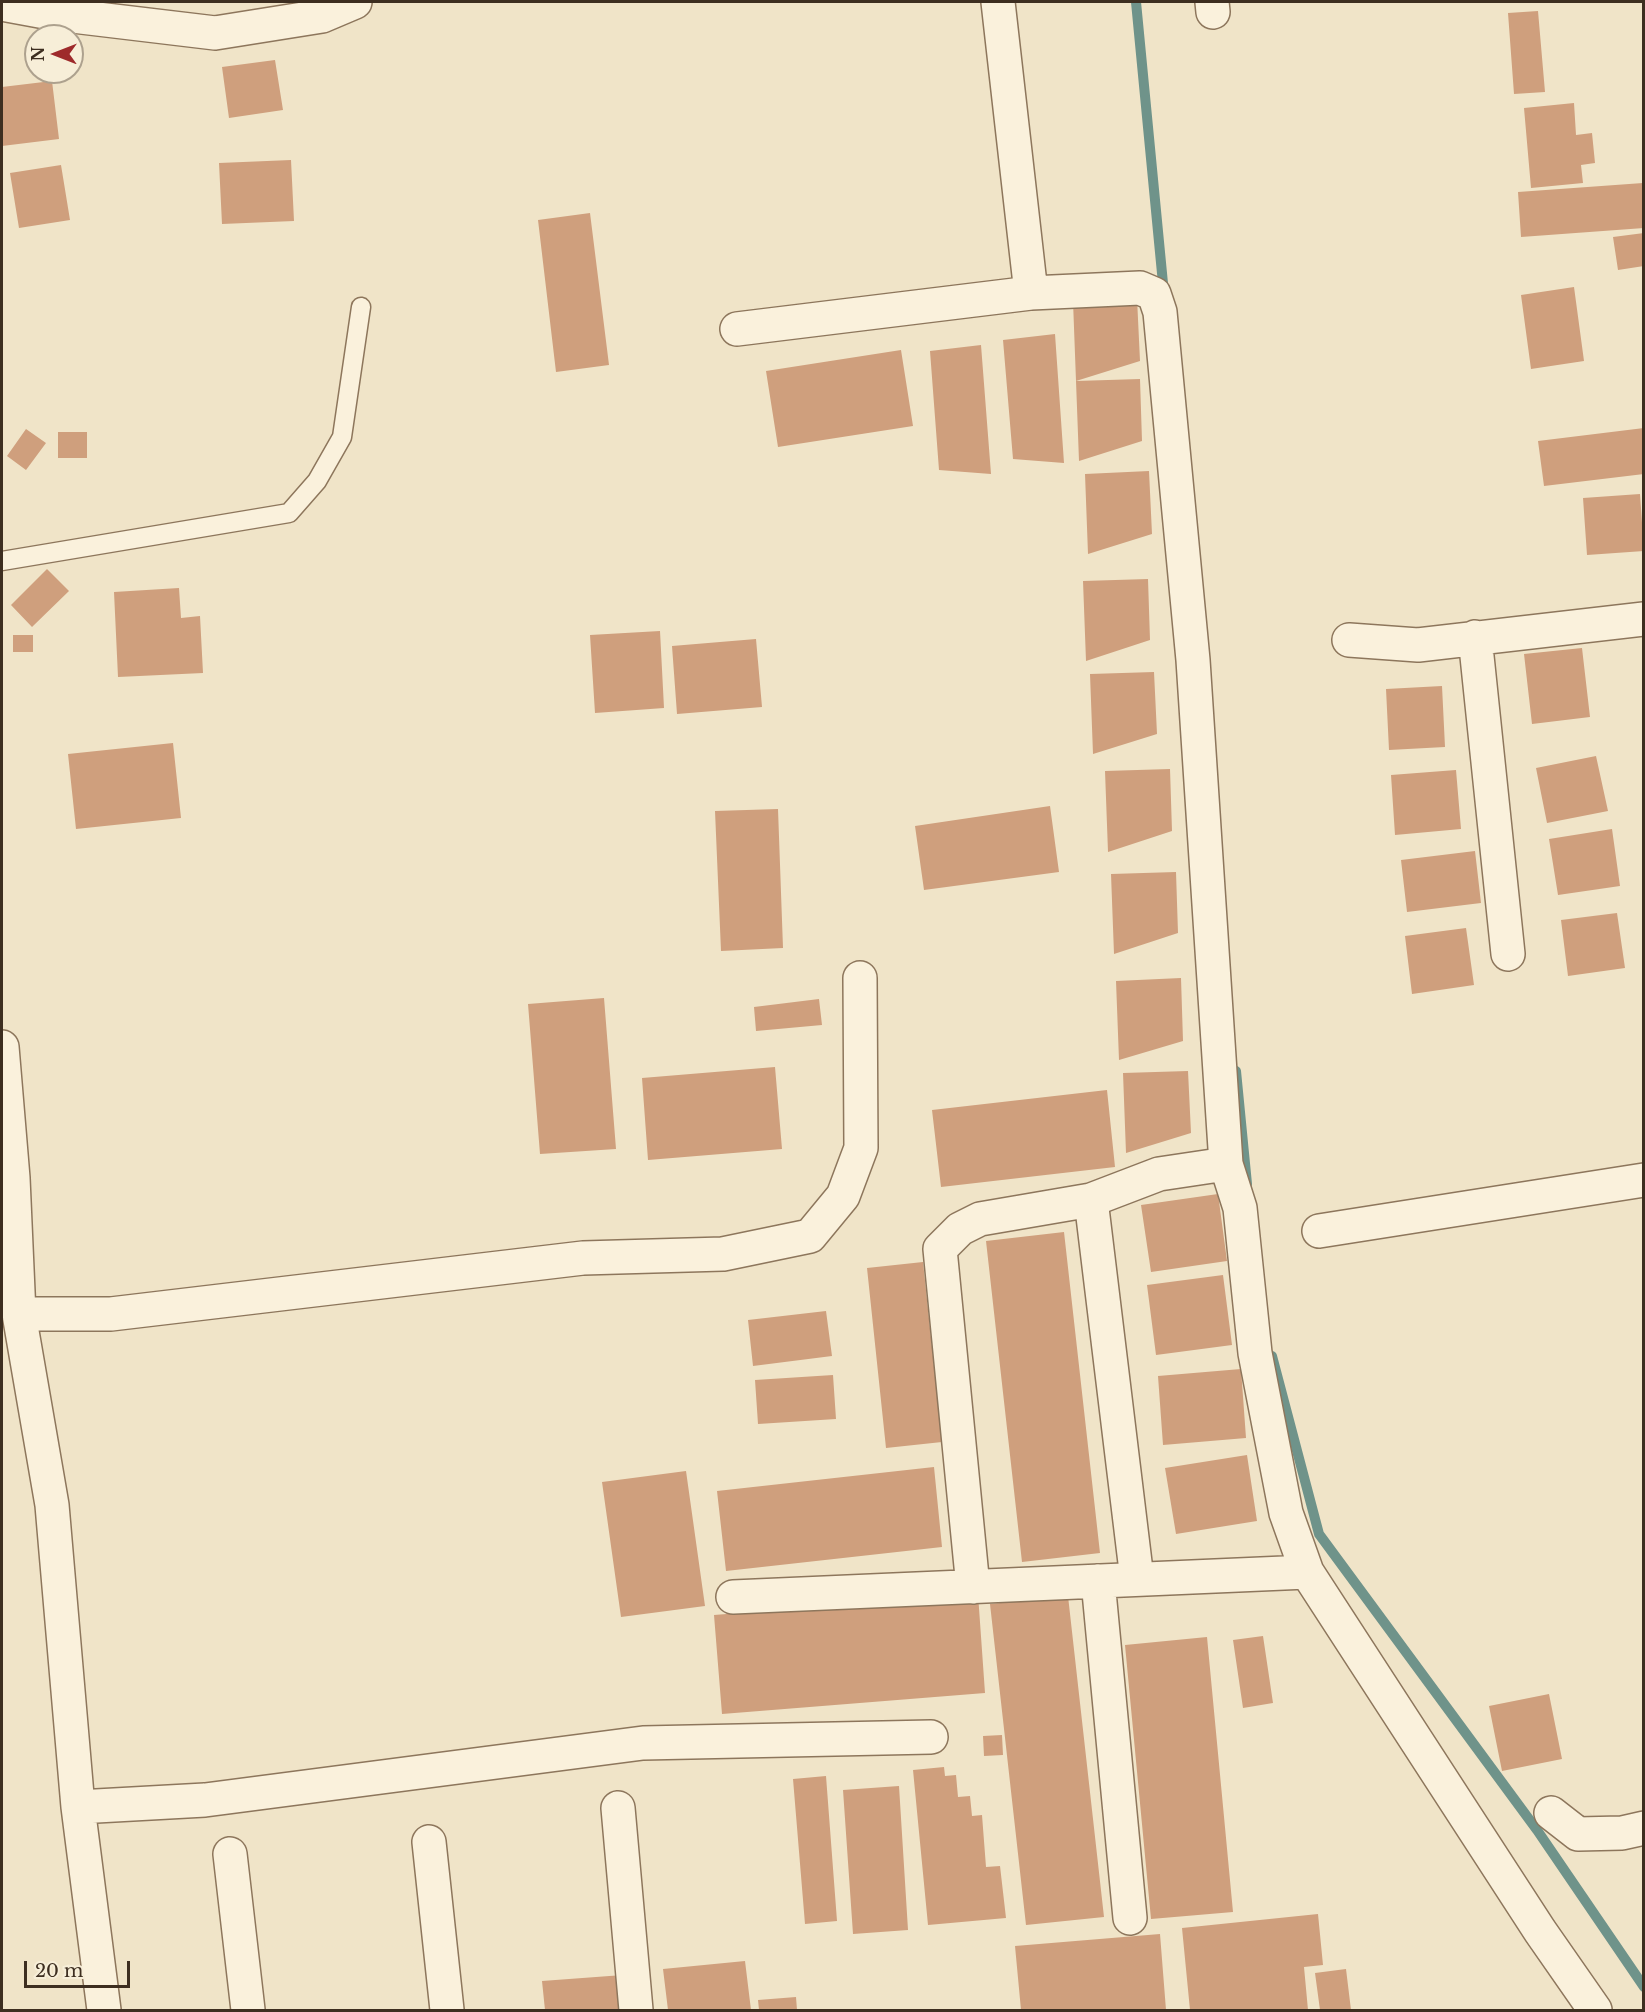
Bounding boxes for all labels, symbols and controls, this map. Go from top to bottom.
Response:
north arrow [24,24,84,84]
text: N [28,46,48,62]
scale bar [27,1949,134,1987]
text: 20 m [35,1960,83,1982]

